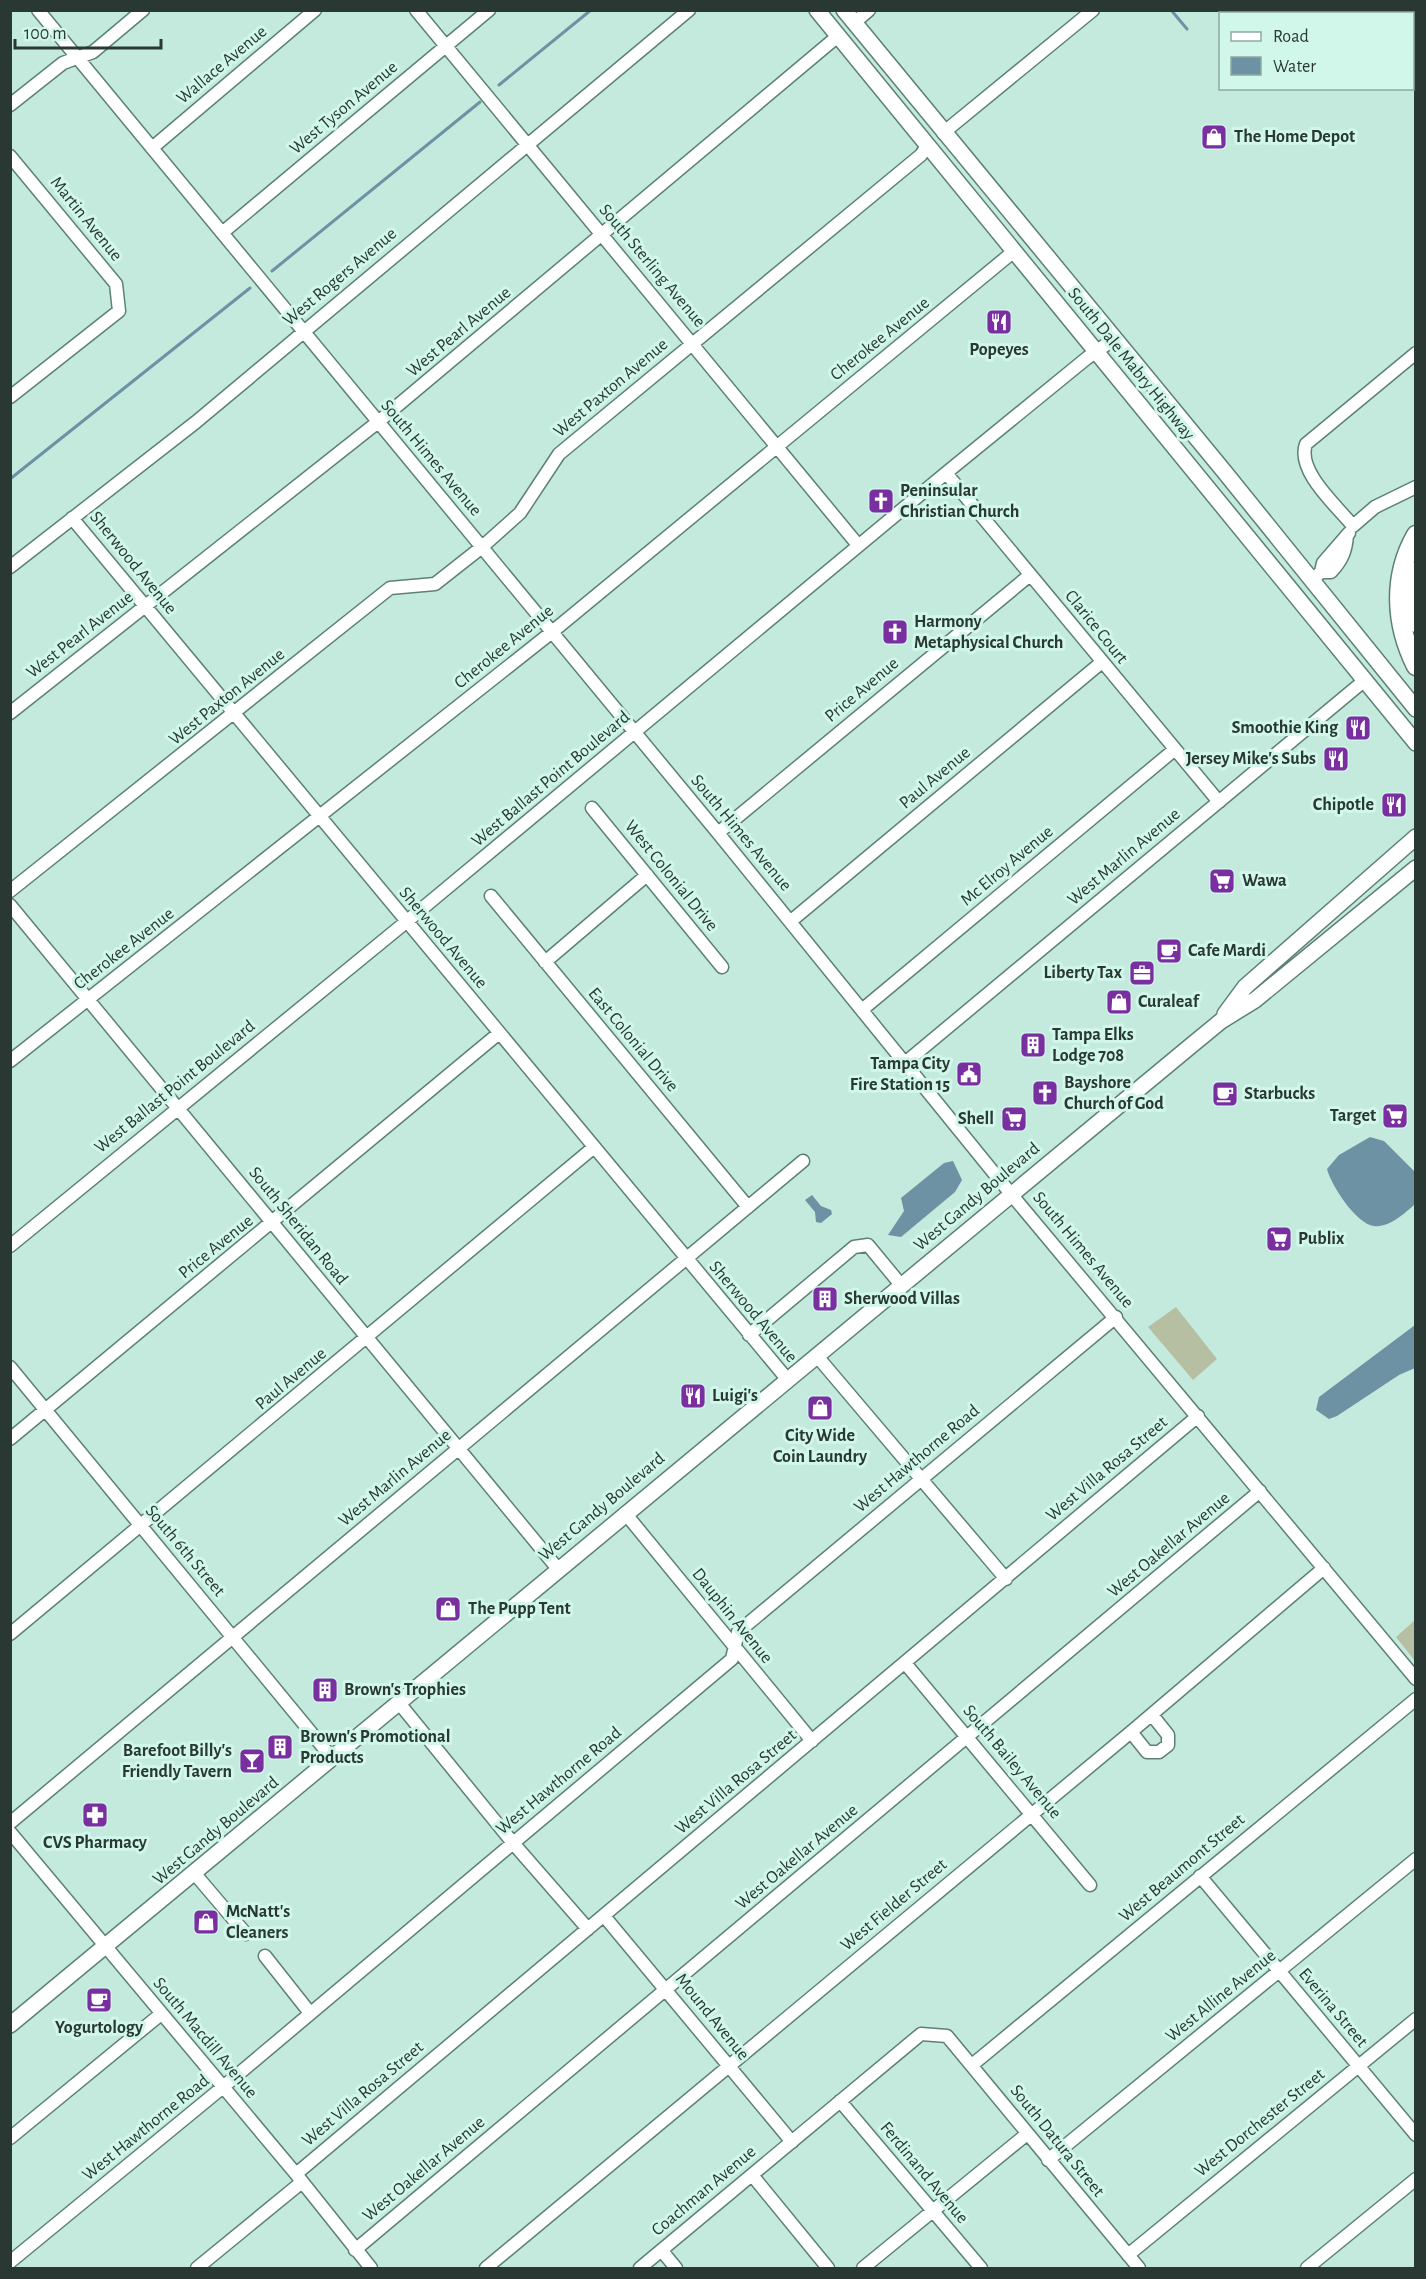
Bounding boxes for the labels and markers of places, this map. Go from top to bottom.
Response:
shop icon: The Home Depot [1199,122,1229,152]
place label: The Home Depot [1234,128,1355,146]
restaurant icon: Popeyes [984,307,1014,337]
place label: Popeyes [969,341,1029,359]
place label: Peninsular Christian Church [900,482,1019,521]
church icon: Peninsular Christian Church [866,486,896,516]
place label: Harmony Metaphysical Church [914,613,1063,652]
church icon: Harmony Metaphysical Church [880,617,910,647]
restaurant icon: Smoothie King [1343,713,1373,743]
place label: Smoothie King [1232,719,1339,737]
restaurant icon: Jersey Mike's Subs [1321,744,1351,774]
place label: Jersey Mike's Subs [1186,750,1316,768]
restaurant icon: Chipotle [1379,790,1409,820]
place label: Chipotle [1313,796,1374,814]
supermarket icon: Wawa [1207,866,1237,896]
place label: Wawa [1242,872,1287,890]
cafe icon: Cafe Mardi [1154,936,1184,966]
place label: Cafe Mardi [1188,942,1266,960]
office icon: Liberty Tax [1127,958,1157,988]
place label: Liberty Tax [1044,964,1123,982]
shop icon: Curaleaf [1104,987,1134,1017]
place label: Curaleaf [1138,993,1201,1011]
place label: Tampa Elks Lodge 708 [1052,1026,1134,1065]
building icon: Tampa Elks Lodge 708 [1018,1030,1048,1060]
place label: Tampa City Fire Station 15 [850,1055,951,1094]
public building icon: Tampa City Fire Station 15 [954,1059,984,1089]
place label: Bayshore Church of God [1064,1074,1164,1113]
church icon: Bayshore Church of God [1030,1078,1060,1108]
cafe icon: Starbucks [1210,1079,1240,1109]
place label: Starbucks [1244,1085,1315,1103]
supermarket icon: Target [1380,1101,1410,1131]
supermarket icon: Shell [999,1104,1029,1134]
place label: Target [1330,1107,1376,1125]
place label: Shell [958,1110,994,1128]
supermarket icon: Publix [1264,1224,1294,1254]
place label: Publix [1298,1230,1345,1248]
building icon: Sherwood Villas [810,1284,840,1314]
place label: Sherwood Villas [844,1290,960,1308]
restaurant icon: Luigi's [678,1381,708,1411]
place label: Luigi's [712,1387,758,1405]
shop icon: City Wide Coin Laundry [805,1393,835,1423]
place label: City Wide Coin Laundry [773,1427,868,1466]
shop icon: The Pupp Tent [433,1594,463,1624]
place label: The Pupp Tent [468,1600,571,1618]
building icon: Brown's Trophies [310,1675,340,1705]
place label: Brown's Trophies [344,1681,466,1699]
place label: Brown's Promotional Products [300,1728,450,1767]
building icon: Brown's Promotional Products [265,1732,295,1762]
place label: Barefoot Billy's Friendly Tavern [122,1742,232,1781]
bar icon: Barefoot Billy's Friendly Tavern [237,1746,267,1776]
pharmacy icon: CVS Pharmacy [80,1800,110,1830]
place label: CVS Pharmacy [43,1834,148,1852]
place label: McNatt's Cleaners [226,1903,290,1942]
shop icon: McNatt's Cleaners [191,1907,221,1937]
cafe icon: Yogurtology [84,1985,114,2015]
place label: Yogurtology [55,2019,144,2037]

